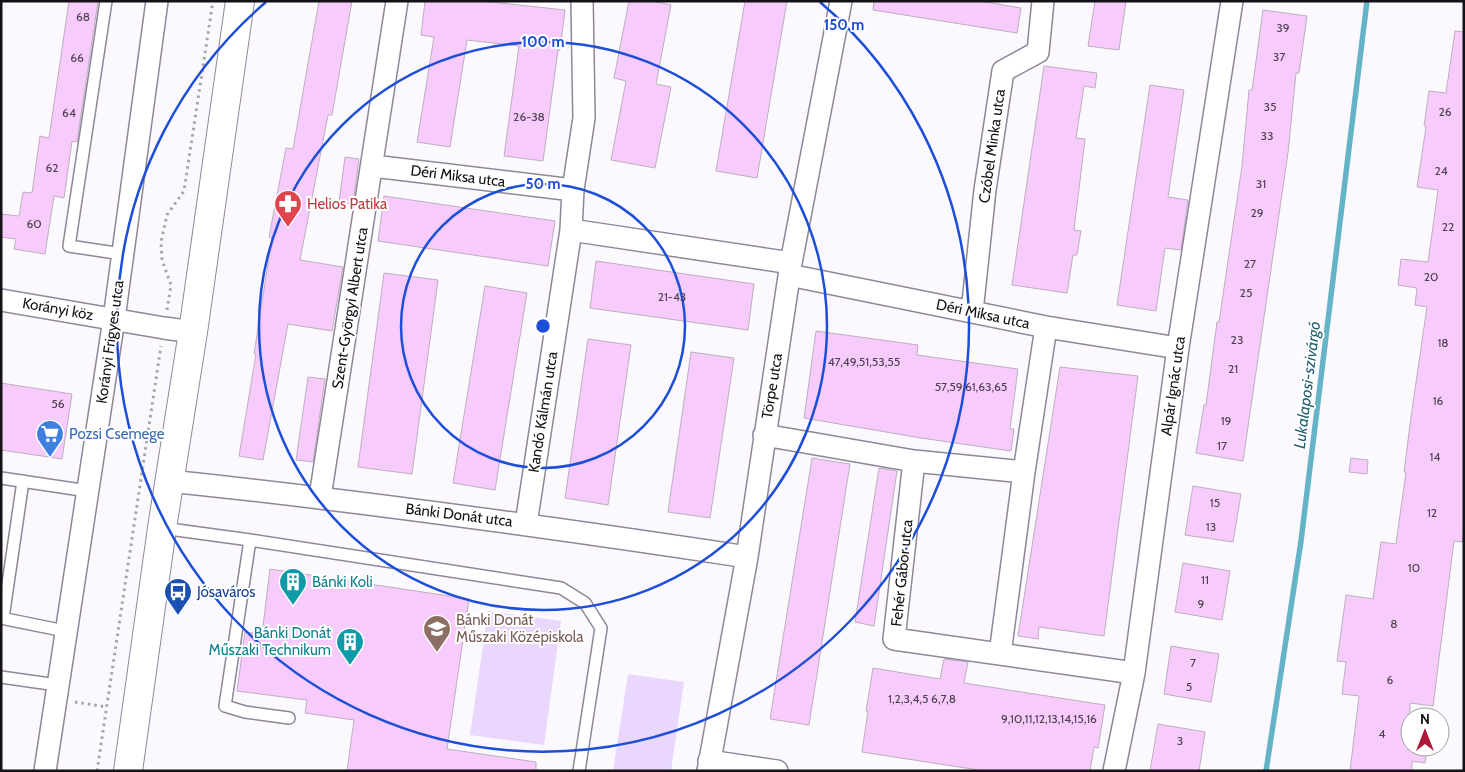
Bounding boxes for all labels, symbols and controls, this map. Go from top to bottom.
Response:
house number: 68 [76,9,90,24]
text: 150 m [824,16,864,34]
house number: 39 [1276,20,1290,35]
text: 100 m [521,33,565,51]
house number: 37 [1273,49,1285,64]
house number: 66 [70,50,84,65]
street label: Czóbel Minka utca [975,87,1009,204]
house number: 35 [1264,99,1276,114]
house number: 26 [1438,104,1452,119]
house number: 64 [62,105,76,120]
house number: 26-38 [513,109,545,124]
house number: 33 [1261,128,1273,143]
house number: 62 [45,160,59,175]
street label: Déri Miksa utca [410,161,507,191]
house number: 24 [1434,163,1448,178]
text: 50 m [525,175,561,193]
house number: 31 [1256,176,1266,191]
pharmacy icon: Helios Patika [273,189,303,228]
place label: Helios Patika [307,195,388,213]
house number: 29 [1250,205,1264,220]
house number: 60 [26,216,42,231]
house number: 22 [1442,219,1454,234]
street label: Szent-Györgyi Albert utca [328,225,372,390]
house number: 27 [1244,256,1256,271]
house number: 20 [1424,269,1438,284]
street label: Korányi Frigyes utca [92,278,128,405]
house number: 25 [1240,285,1252,300]
house number: 21-43 [658,289,686,304]
street label: Korányi köz [21,294,95,324]
street label: Déri Miksa utca [934,295,1032,333]
centre of rings [534,317,552,335]
water label: Lukalaposi-szivárgó [1290,320,1324,450]
house number: 23 [1231,332,1243,347]
street label: Alpár Ignác utca [1157,334,1189,437]
house number: 18 [1437,335,1449,350]
street label: Kandó Kálmán utca [525,349,562,474]
street label: Törpe utca [758,351,786,420]
house number: 47,49,51,53,55 [828,354,900,369]
house number: 21 [1228,361,1238,376]
house number: 57,59,61,63,65 [935,379,1007,394]
house number: 16 [1433,393,1444,408]
house number: 56 [51,396,65,411]
house number: 19 [1221,413,1232,428]
supermarket icon: Pozsi Csemege [35,419,65,458]
place label: Pozsi Csemege [69,425,165,443]
house number: 17 [1217,438,1227,453]
house number: 14 [1430,449,1440,464]
house number: 15 [1210,495,1220,510]
street label: Bánki Donát utca [404,500,514,531]
house number: 12 [1427,505,1437,520]
street label: Fehér Gábor utca [887,518,917,627]
house number: 13 [1206,519,1216,534]
house number: 10 [1408,560,1420,575]
building icon: Bánki Koli [278,567,308,606]
house number: 11 [1201,572,1209,587]
place label: Bánki Koli [312,573,373,591]
bus stop icon: Jósaváros [163,577,193,616]
place label: Jósaváros [196,583,256,601]
house number: 9 [1198,596,1205,611]
place label: Bánki Donát Műszaki Középiskola [456,611,584,646]
school or university icon: Bánki Donát Műszaki Középiskola [422,614,452,653]
house number: 8 [1390,616,1398,631]
place label: Bánki Donát Műszaki Technikum [208,624,331,659]
building icon: Bánki Donát Műszaki Technikum [335,627,365,666]
house number: 7 [1190,655,1196,670]
house number: 6 [1387,672,1394,687]
house number: 5 [1186,679,1192,694]
house number: 1,2,3,4,5 6,7,8 [888,691,956,706]
north arrow [1400,707,1450,757]
text: N [1420,710,1430,728]
house number: 9,10,11,12,13,14,15,16 [1001,711,1097,726]
house number: 4 [1379,726,1386,741]
house number: 3 [1177,733,1183,748]

